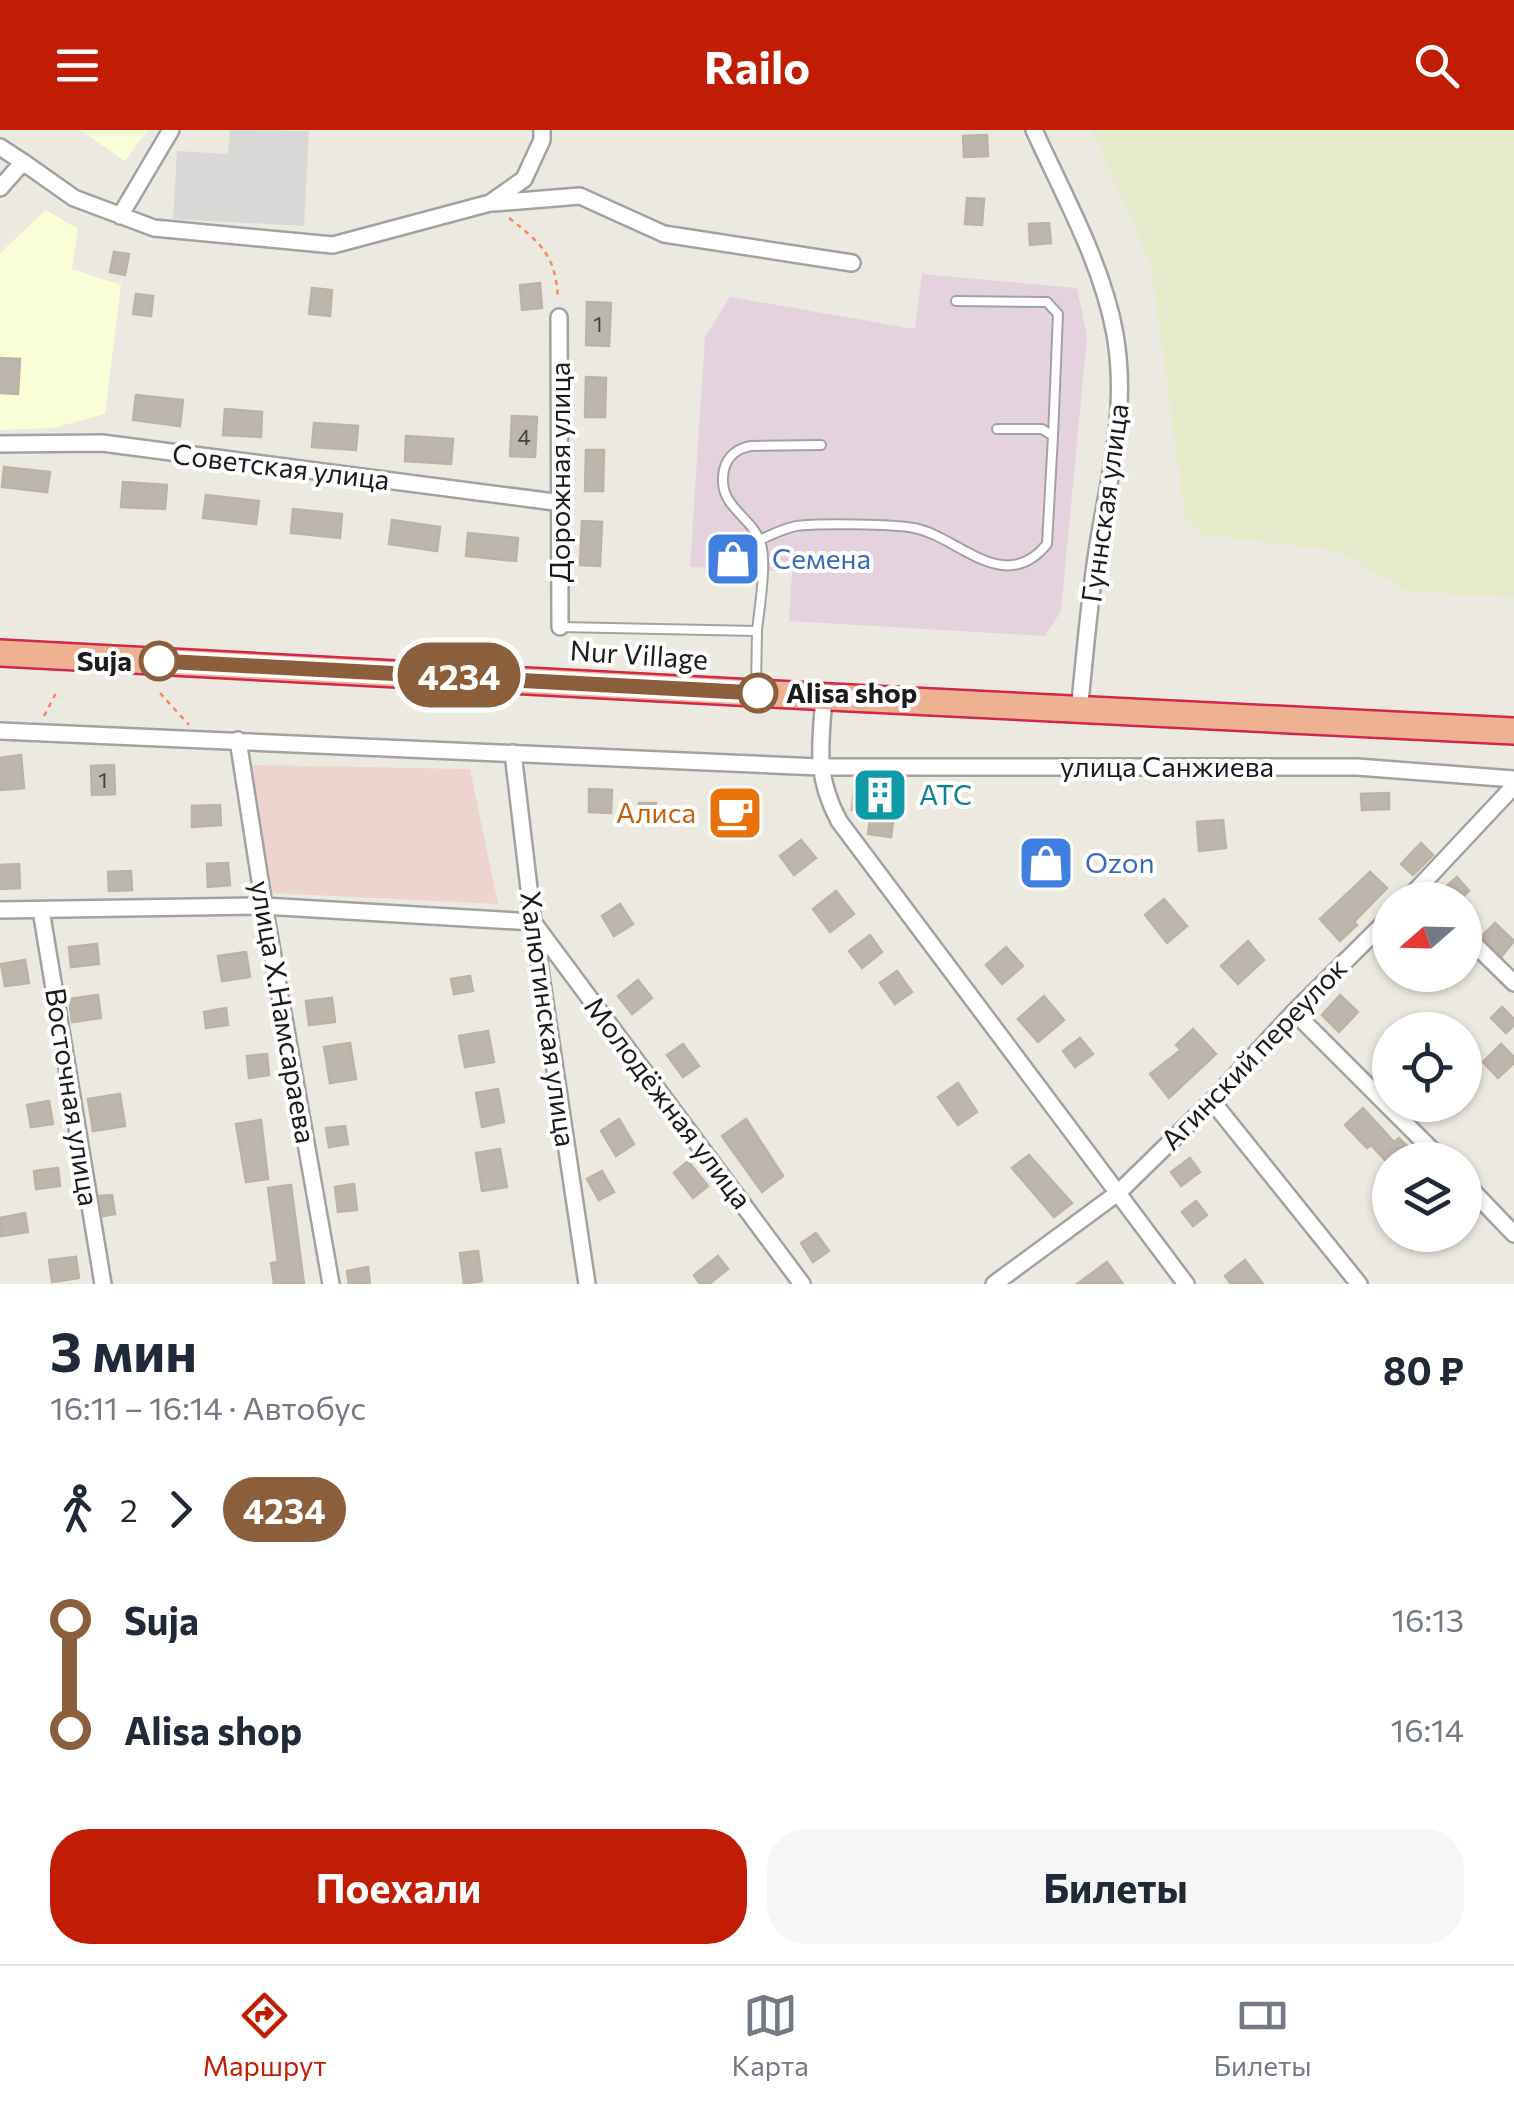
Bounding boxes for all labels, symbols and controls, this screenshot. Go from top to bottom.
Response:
icon: menu [50,38,105,93]
text: Railo [704,38,810,93]
icon: search [1409,38,1464,93]
house number: 1 [593,310,603,337]
street label: Дорожная улица [542,362,576,582]
street label: Гуннская улица [1073,401,1135,604]
house number: 4 [517,423,531,450]
street label: Советская улица [171,436,392,496]
shop icon: Семена [703,529,763,589]
place label: Семена [772,541,871,575]
street label: Nur Village [569,632,709,676]
marker: Suja [140,642,178,680]
line badge: 4234 [389,642,529,708]
place label: Suja [77,643,132,677]
text: 4234 [418,654,500,697]
marker: Alisa shop [739,674,777,712]
place label: Alisa shop [786,675,917,709]
street label: улица Санжиева [1060,749,1274,783]
building icon: АТС [850,765,910,825]
house number: 1 [98,766,108,793]
place label: АТС [919,777,972,811]
cafe icon: Алиса [705,783,765,843]
place label: Алиса [616,795,696,829]
shop icon: Ozon [1016,833,1076,893]
place label: Ozon [1085,845,1155,879]
street label: улица Х.Намсараева [244,878,324,1146]
north arrow [1372,882,1482,992]
map controls [1372,882,1482,1252]
street label: Халютинская улица [514,889,584,1149]
street label: Агинский переулок [1153,951,1353,1156]
street label: Восточная улица [39,985,107,1208]
street label: Молодёжная улица [578,990,760,1215]
button: locate [1372,1012,1482,1122]
button: layers [1372,1142,1482,1252]
text: 3 мин [50,1316,197,1383]
text: 80 ₽ [1383,1346,1464,1393]
text: 16:11 – 16:14 · Автобус [50,1387,366,1427]
icon: walk [50,1482,105,1537]
icon: forward [153,1482,208,1537]
text: 4234 [243,1488,326,1531]
text: 2 [120,1489,138,1529]
text: Suja [124,1596,199,1643]
text: 16:13 [1391,1599,1464,1639]
text: Alisa shop [124,1706,302,1753]
text: 16:14 [1390,1709,1464,1749]
button: Поехали [50,1829,747,1944]
button: Билеты [767,1829,1464,1944]
tab: Маршрут [202,1988,327,2082]
tab: Карта [732,1988,809,2082]
tab: Билеты [1214,1988,1312,2082]

